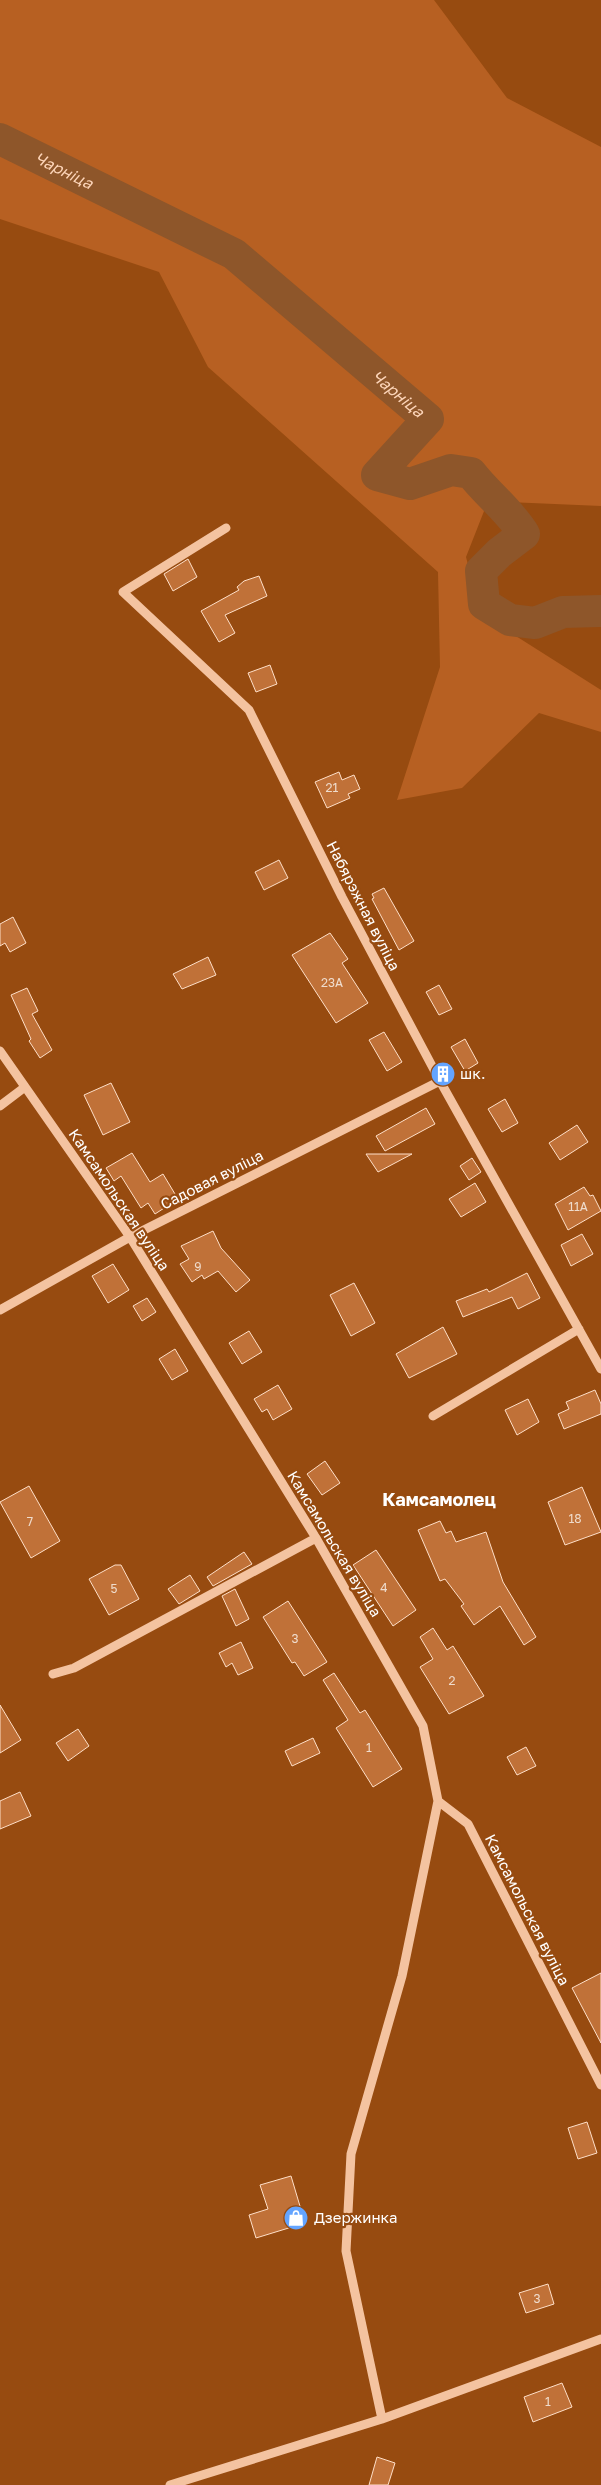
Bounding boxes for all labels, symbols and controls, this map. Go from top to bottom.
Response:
water label: Чарніца [31,147,97,194]
water label: Чарніца [368,365,429,422]
house number: 21 [326,780,339,795]
street label: Набярэжная вуліца [323,838,404,974]
house number: 23А [321,975,343,990]
building icon: шк. [430,1061,456,1087]
place label: шк. [460,1064,485,1082]
street label: Камсамольская вуліца [66,1125,174,1274]
street label: Садовая вуліца [157,1145,266,1213]
house number: 11А [568,1199,588,1214]
house number: 9 [194,1259,202,1274]
street label: Камсамольская вуліца [284,1467,386,1620]
district label: Камсамолец [382,1488,496,1510]
house number: 18 [568,1511,582,1526]
house number: 7 [27,1514,33,1529]
house number: 4 [380,1580,388,1595]
house number: 5 [111,1581,118,1596]
house number: 3 [291,1631,299,1646]
house number: 2 [449,1673,456,1688]
house number: 1 [366,1740,372,1755]
street label: Камсамольская вуліца [482,1831,574,1988]
shop icon: Дзержинка [283,2205,309,2231]
place label: Дзержинка [314,2208,398,2226]
house number: 3 [533,2291,541,2306]
house number: 1 [545,2394,551,2409]

